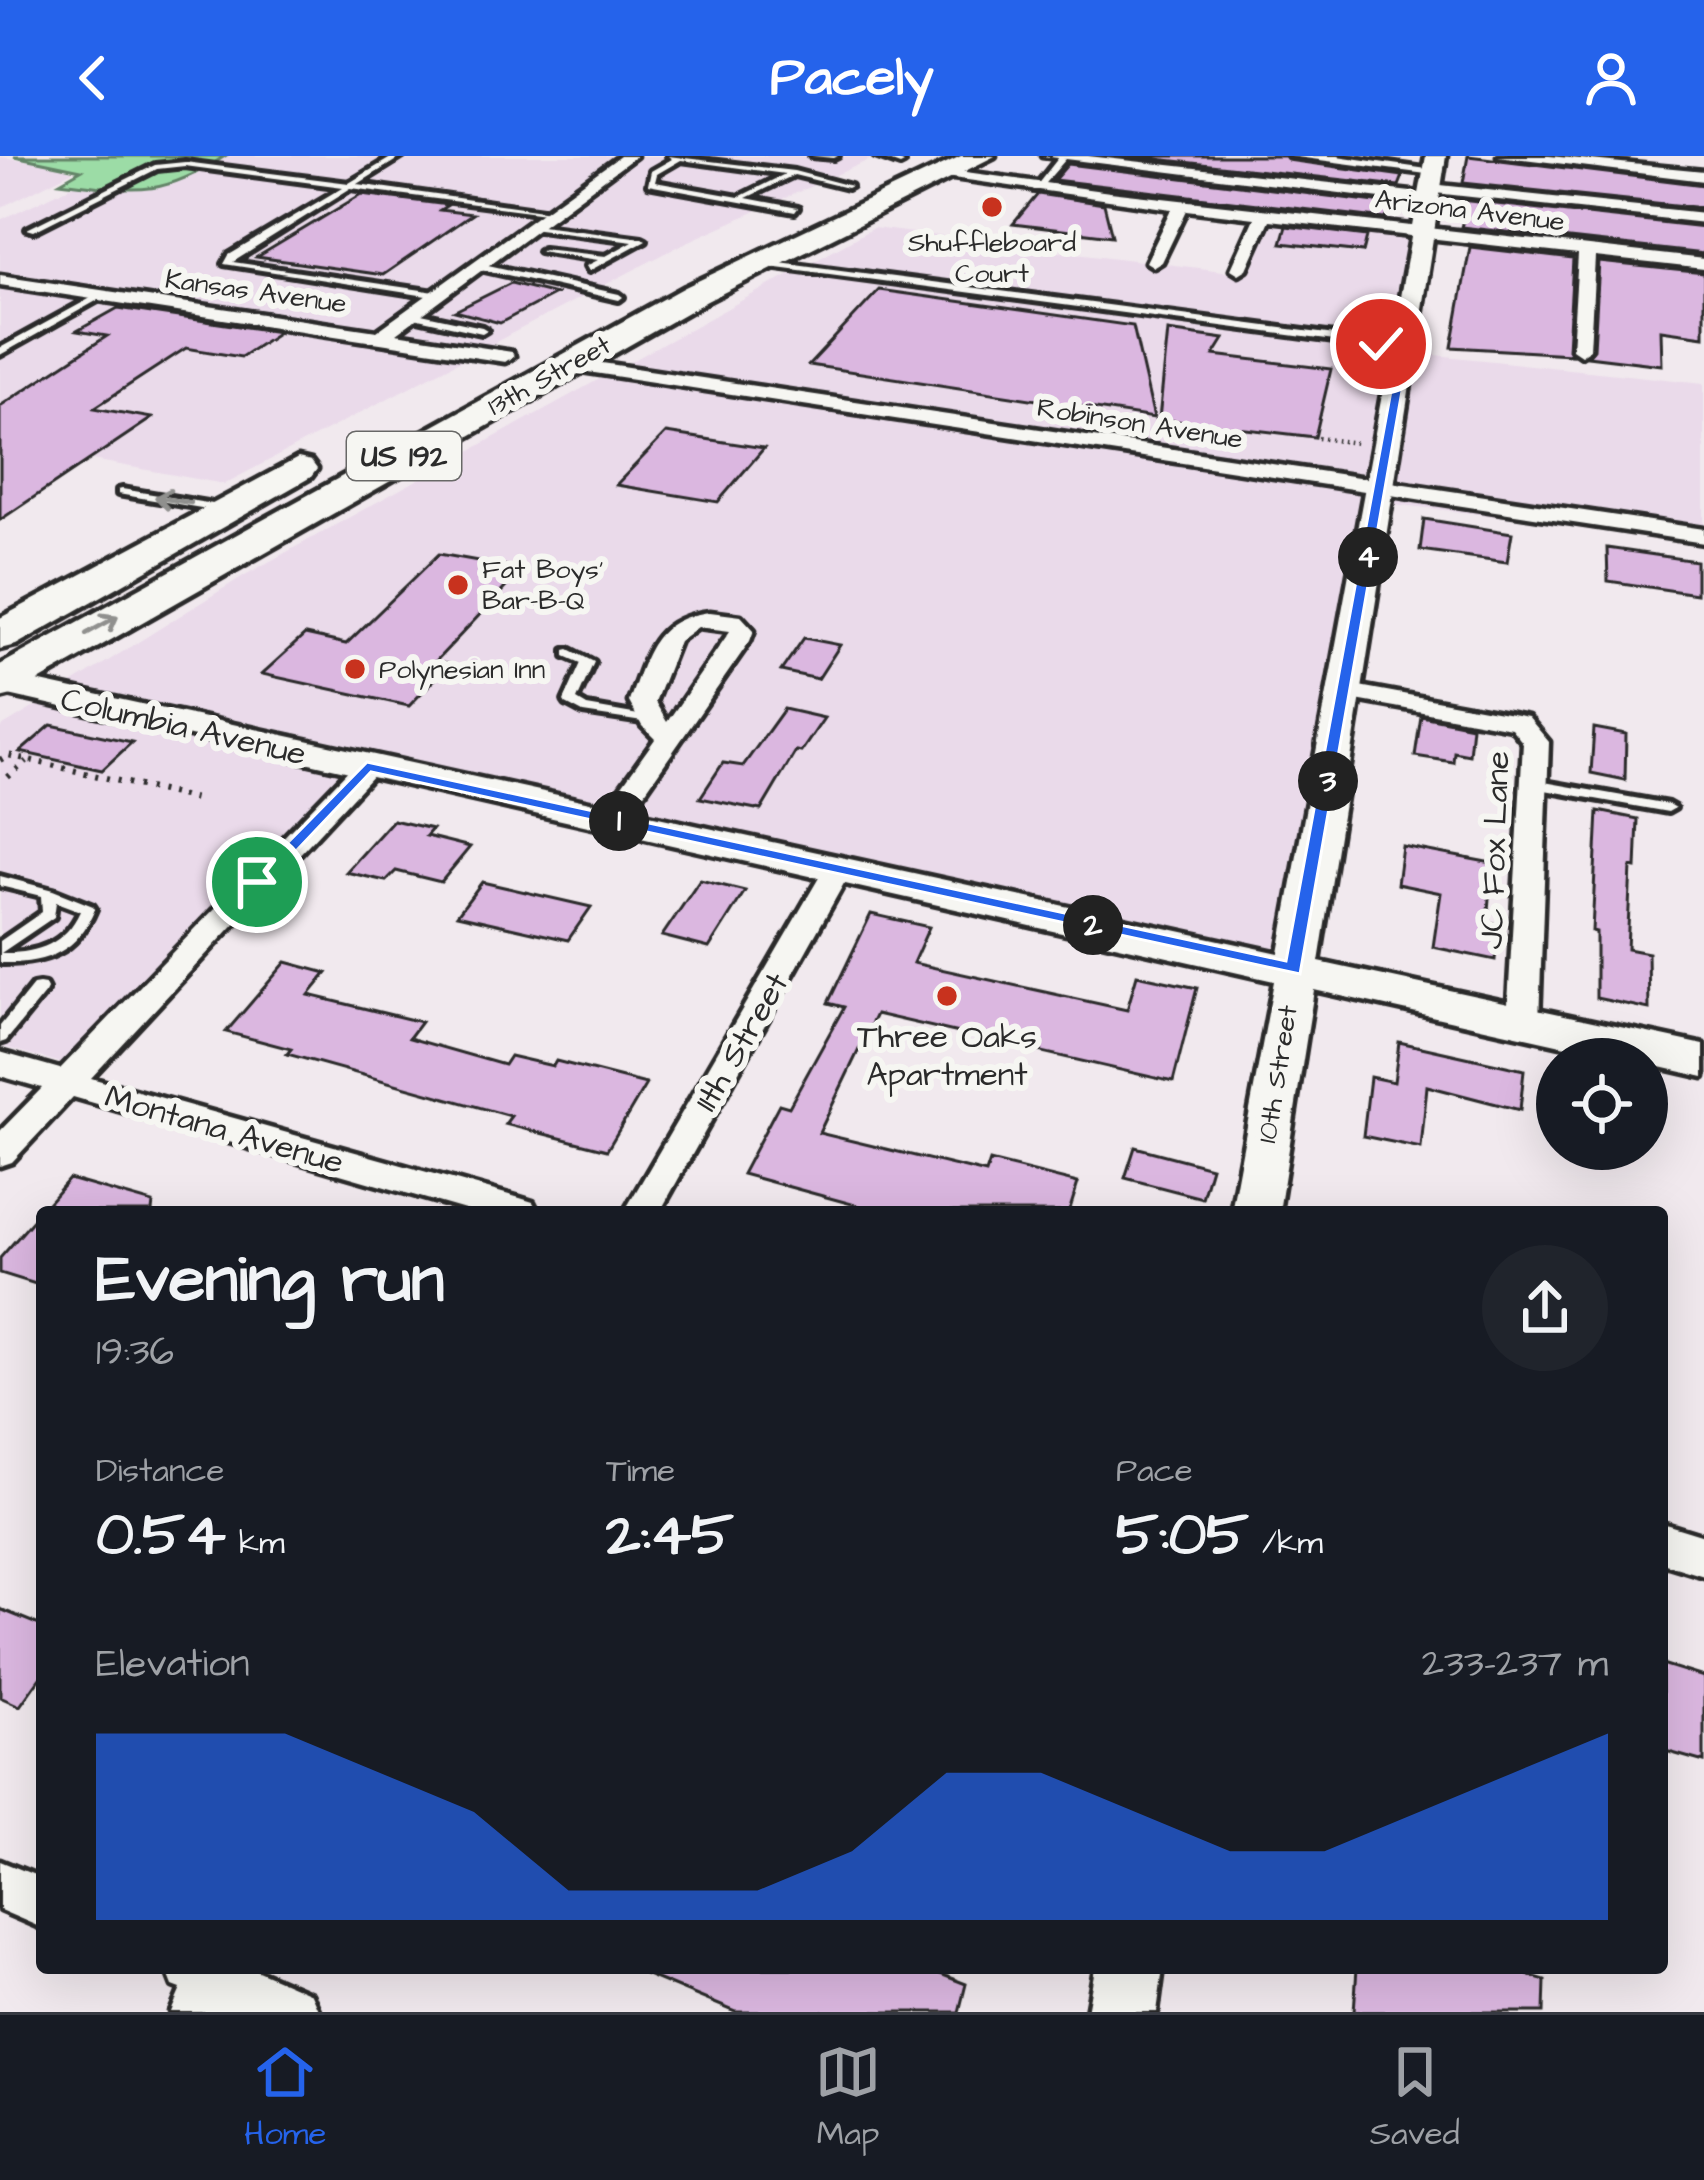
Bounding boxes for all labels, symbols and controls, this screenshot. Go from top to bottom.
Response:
text: Pacely [770,41,934,116]
icon: back [60,45,126,111]
icon: person [1578,45,1644,111]
street label: Arizona Avenue [1373,181,1567,241]
marker: Shuffleboard Court [979,194,1005,220]
place label: Shuffleboard Court [908,224,1076,293]
street label: Kansas Avenue [163,260,349,324]
pin [1330,293,1432,395]
icon: check [1348,311,1414,377]
street label: 13th Street [481,326,618,425]
street label: Robinson Avenue [1034,389,1246,459]
road number: US 192 [347,432,461,480]
one-way arrow [155,488,194,511]
pin: 4 [1338,527,1398,587]
text: 4 [1357,534,1379,580]
place label: Fat Boys' Bar-B-Q [482,551,603,620]
marker: Fat Boys' Bar-B-Q [445,572,471,598]
one-way arrow [84,613,119,637]
place label: Polynesian Inn [379,651,545,690]
marker: Polynesian Inn [342,656,368,682]
street label: Columbia Avenue [56,676,311,778]
street label: JC Fox Lane [1469,750,1521,950]
pin: 3 [1298,751,1358,811]
text: 3 [1320,758,1336,804]
pin: 1 [589,791,649,851]
text: 1 [617,798,621,844]
pin [206,831,308,933]
icon: arrive [224,849,290,915]
pin: 2 [1063,895,1123,955]
text: 2 [1084,902,1102,948]
street label: 11th Street [684,964,800,1120]
marker: Three Oaks Apartment [934,983,960,1009]
street label: 10th Street [1248,1003,1308,1146]
place label: Three Oaks Apartment [857,1014,1037,1098]
map controls [1536,1038,1668,1170]
button: locate [1536,1038,1668,1170]
street label: Montana Avenue [100,1074,349,1186]
text: Evening run [96,1235,444,1327]
button: share [1482,1245,1608,1371]
text: 19:36 [96,1326,174,1380]
text: Distance [96,1448,224,1494]
text: Time [606,1448,675,1494]
text: Pace [1116,1448,1193,1494]
text: 0.54 [96,1494,226,1577]
text: 2:45 [606,1494,734,1577]
text: 5:05 [1116,1494,1249,1577]
text: km [226,1520,285,1566]
text: /km [1249,1520,1323,1566]
text: Elevation [96,1638,250,1692]
text: 233–237 m [1422,1638,1608,1692]
tab: Home [244,2039,326,2157]
tab: Map [815,2039,881,2157]
tab: Saved [1370,2039,1460,2157]

